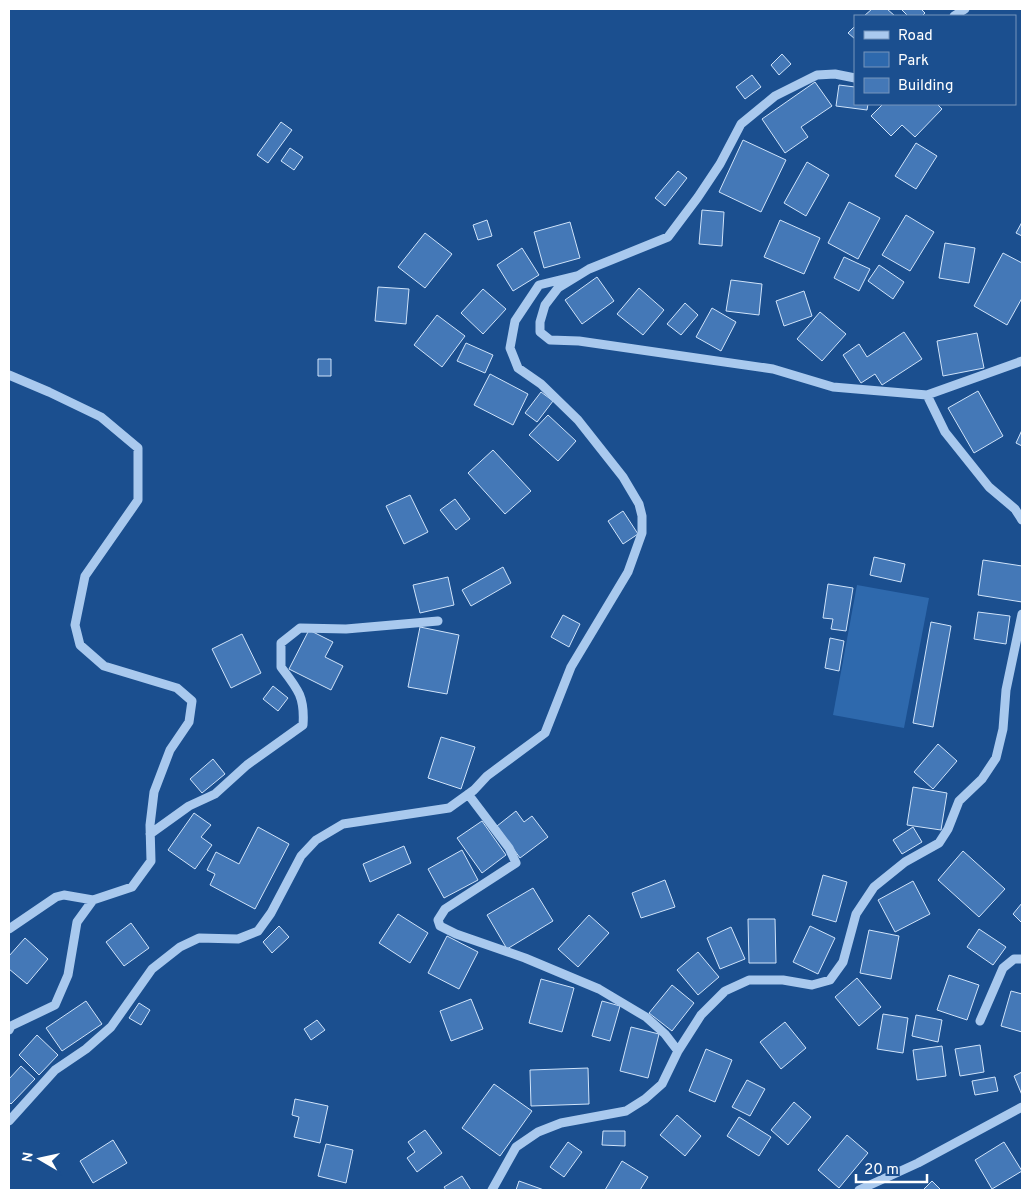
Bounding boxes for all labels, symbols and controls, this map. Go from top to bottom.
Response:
legend [854,15,1016,105]
text: Road [898,27,933,46]
text: Park [898,52,929,71]
text: Building [898,77,953,96]
north arrow [15,1134,65,1184]
text: N [19,1151,38,1164]
scale bar [856,1152,927,1184]
text: 20 m [864,1161,899,1180]

